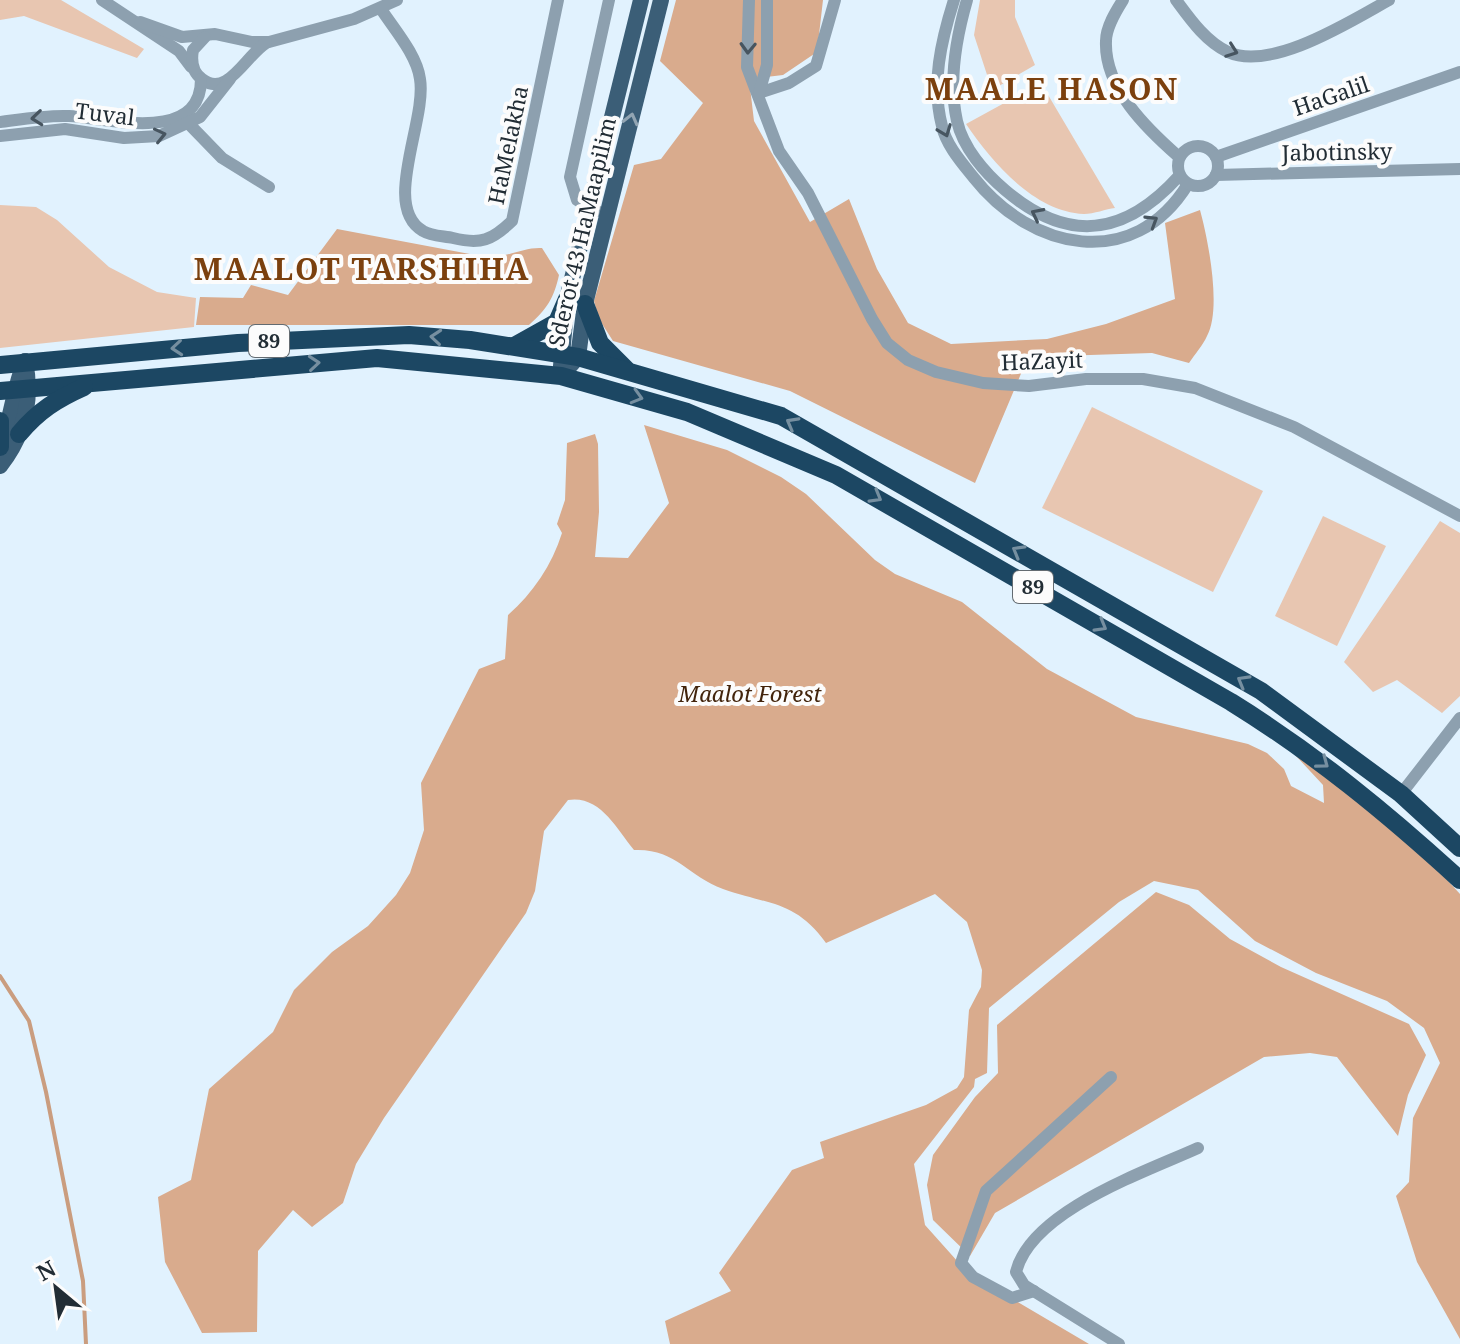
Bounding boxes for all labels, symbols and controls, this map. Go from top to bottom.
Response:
one-way arrow [1225,41,1239,58]
one-way arrow [739,42,756,55]
district label: MAALE HASON [925,68,1179,109]
street label: HaGalil [1289,68,1373,122]
street label: HaMelakha [480,83,534,207]
street label: Tuval [74,94,137,132]
one-way arrow [30,109,43,126]
one-way arrow [622,113,639,127]
street label: Sderot 43 HaMaapilim [540,114,622,349]
one-way arrow [935,123,952,137]
one-way arrow [153,127,167,144]
street label: Jabotinsky [1280,135,1393,167]
one-way arrow [1031,208,1046,223]
one-way arrow [1143,216,1157,231]
district label: MAALOT TARSHIHA [194,248,530,289]
road number: 89 [249,325,289,357]
one-way arrow [429,329,442,346]
one-way arrow [170,339,183,356]
street label: HaZayit [1000,344,1084,376]
one-way arrow [308,355,321,372]
one-way arrow [629,388,643,404]
one-way arrow [786,417,800,432]
one-way arrow [867,488,882,503]
one-way arrow [1012,545,1027,561]
road number: 89 [1013,571,1053,603]
one-way arrow [1093,616,1107,632]
one-way arrow [1237,675,1252,691]
park label: Maalot Forest [678,678,822,708]
one-way arrow [1314,753,1328,767]
north arrow [16,1248,96,1328]
text: N [31,1252,61,1287]

